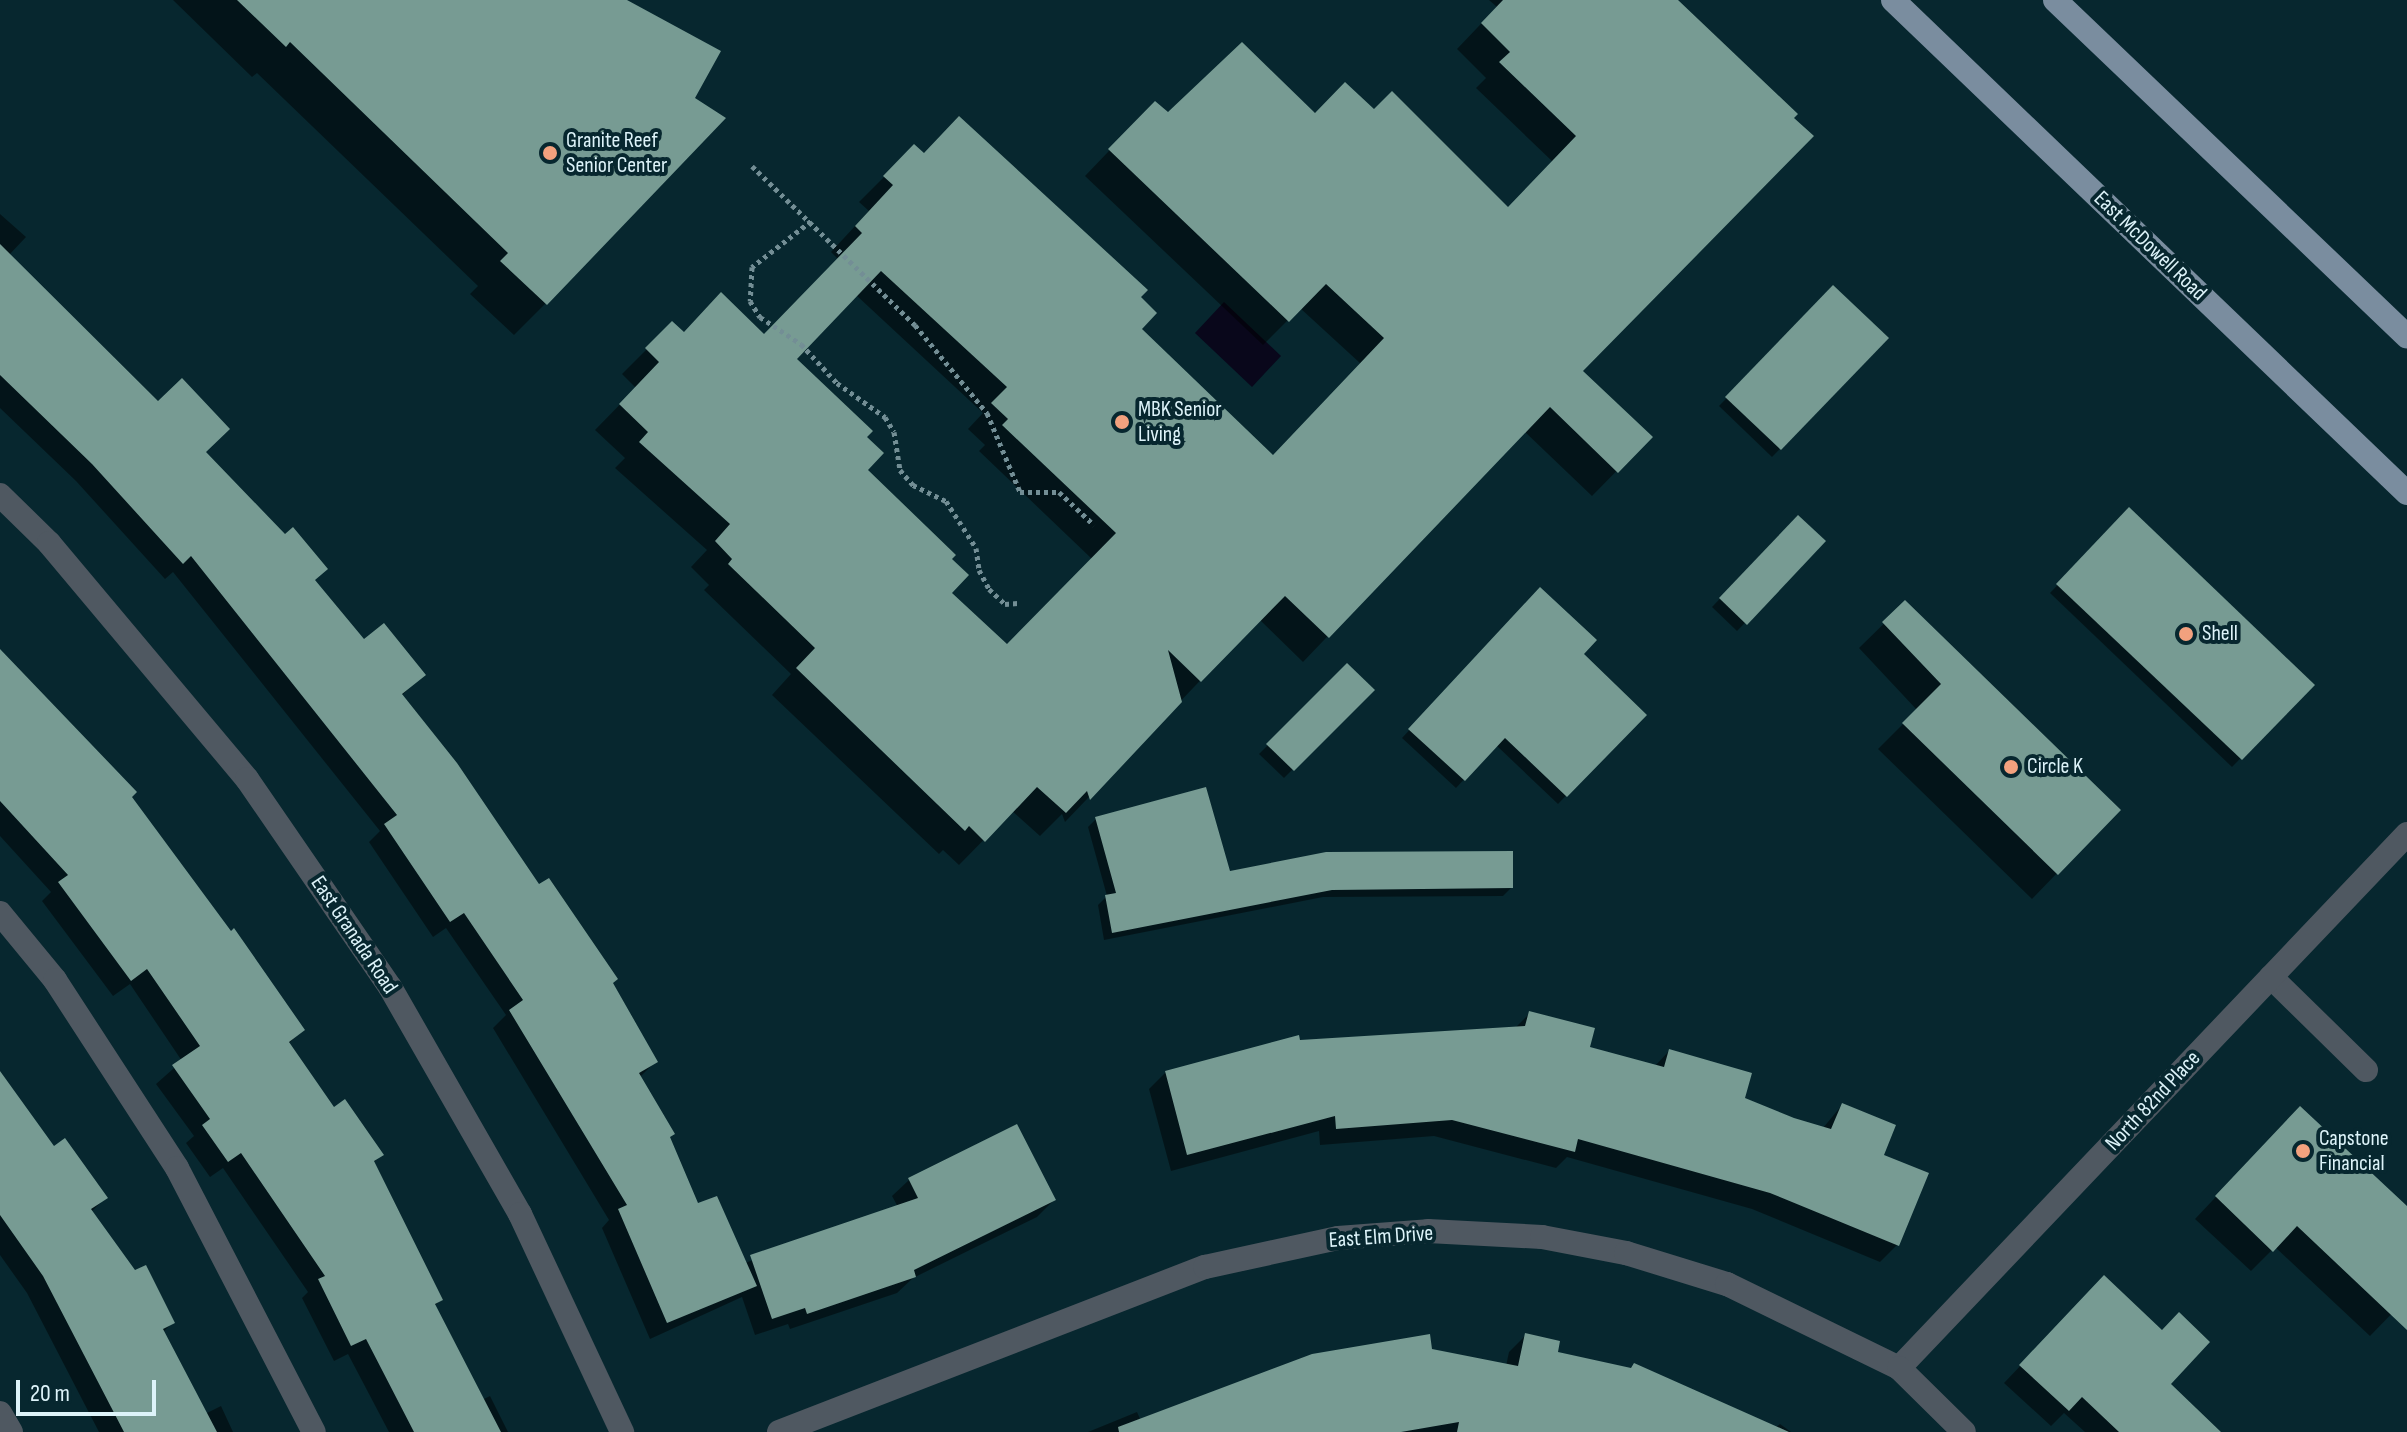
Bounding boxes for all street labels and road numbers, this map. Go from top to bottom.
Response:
street label: East McDowell Road [2088,186,2212,306]
street label: East Granada Road [305,871,403,999]
street label: North 82nd Place [2100,1046,2206,1156]
street label: East Elm Drive [1328,1220,1434,1254]

